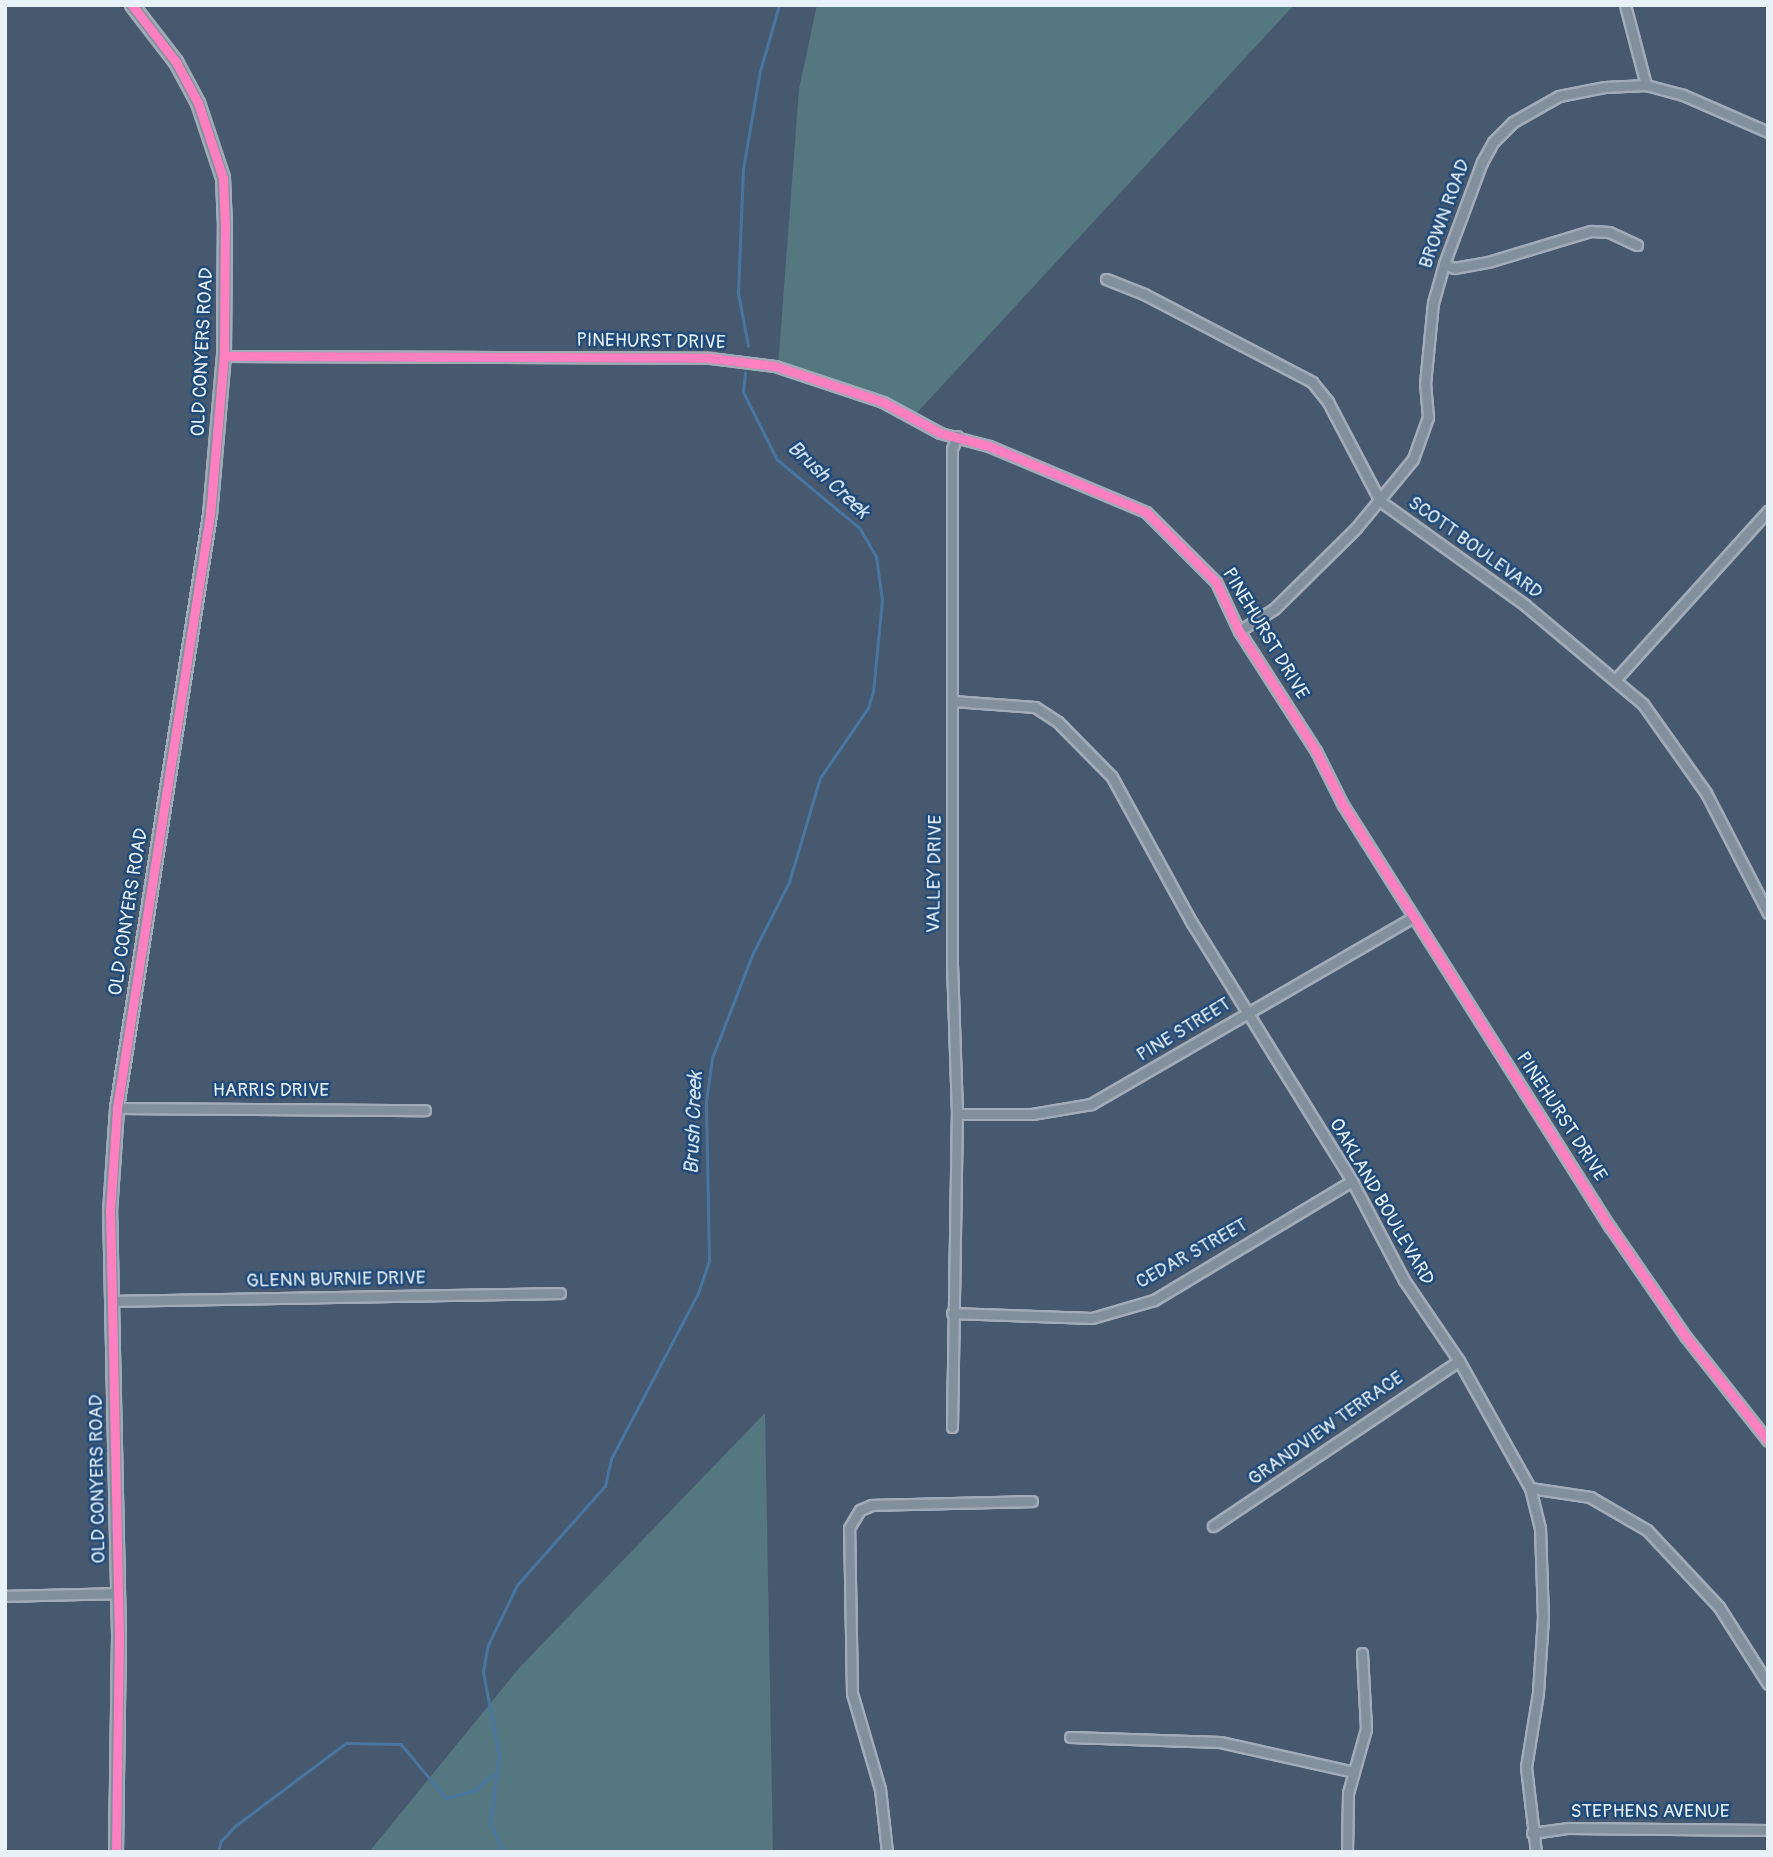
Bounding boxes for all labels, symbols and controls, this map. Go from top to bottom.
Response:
street label: BROWN ROAD [1415,156,1475,272]
street label: OLD CONYERS ROAD [187,267,219,437]
street label: PINEHURST DRIVE [576,329,726,355]
water label: Brush Creek [782,436,874,524]
street label: SCOTT BOULEVARD [1403,492,1547,604]
street label: PINEHURST DRIVE [1217,564,1313,704]
street label: VALLEY DRIVE [923,815,947,933]
street label: OLD CONYERS ROAD [105,827,153,997]
street label: PINE STREET [1133,993,1235,1067]
street label: PINEHURST DRIVE [1511,1048,1611,1186]
water label: Brush Creek [680,1071,708,1175]
street label: HARRIS DRIVE [213,1080,329,1102]
street label: OAKLAND BOULEVARD [1324,1114,1438,1290]
street label: CEDAR STREET [1132,1214,1252,1294]
street label: GLENN BURNIE DRIVE [246,1267,426,1293]
street label: GRANDVIEW TERRACE [1244,1367,1408,1491]
street label: OLD CONYERS ROAD [85,1394,111,1564]
street label: STEPHENS AVENUE [1570,1801,1730,1823]

